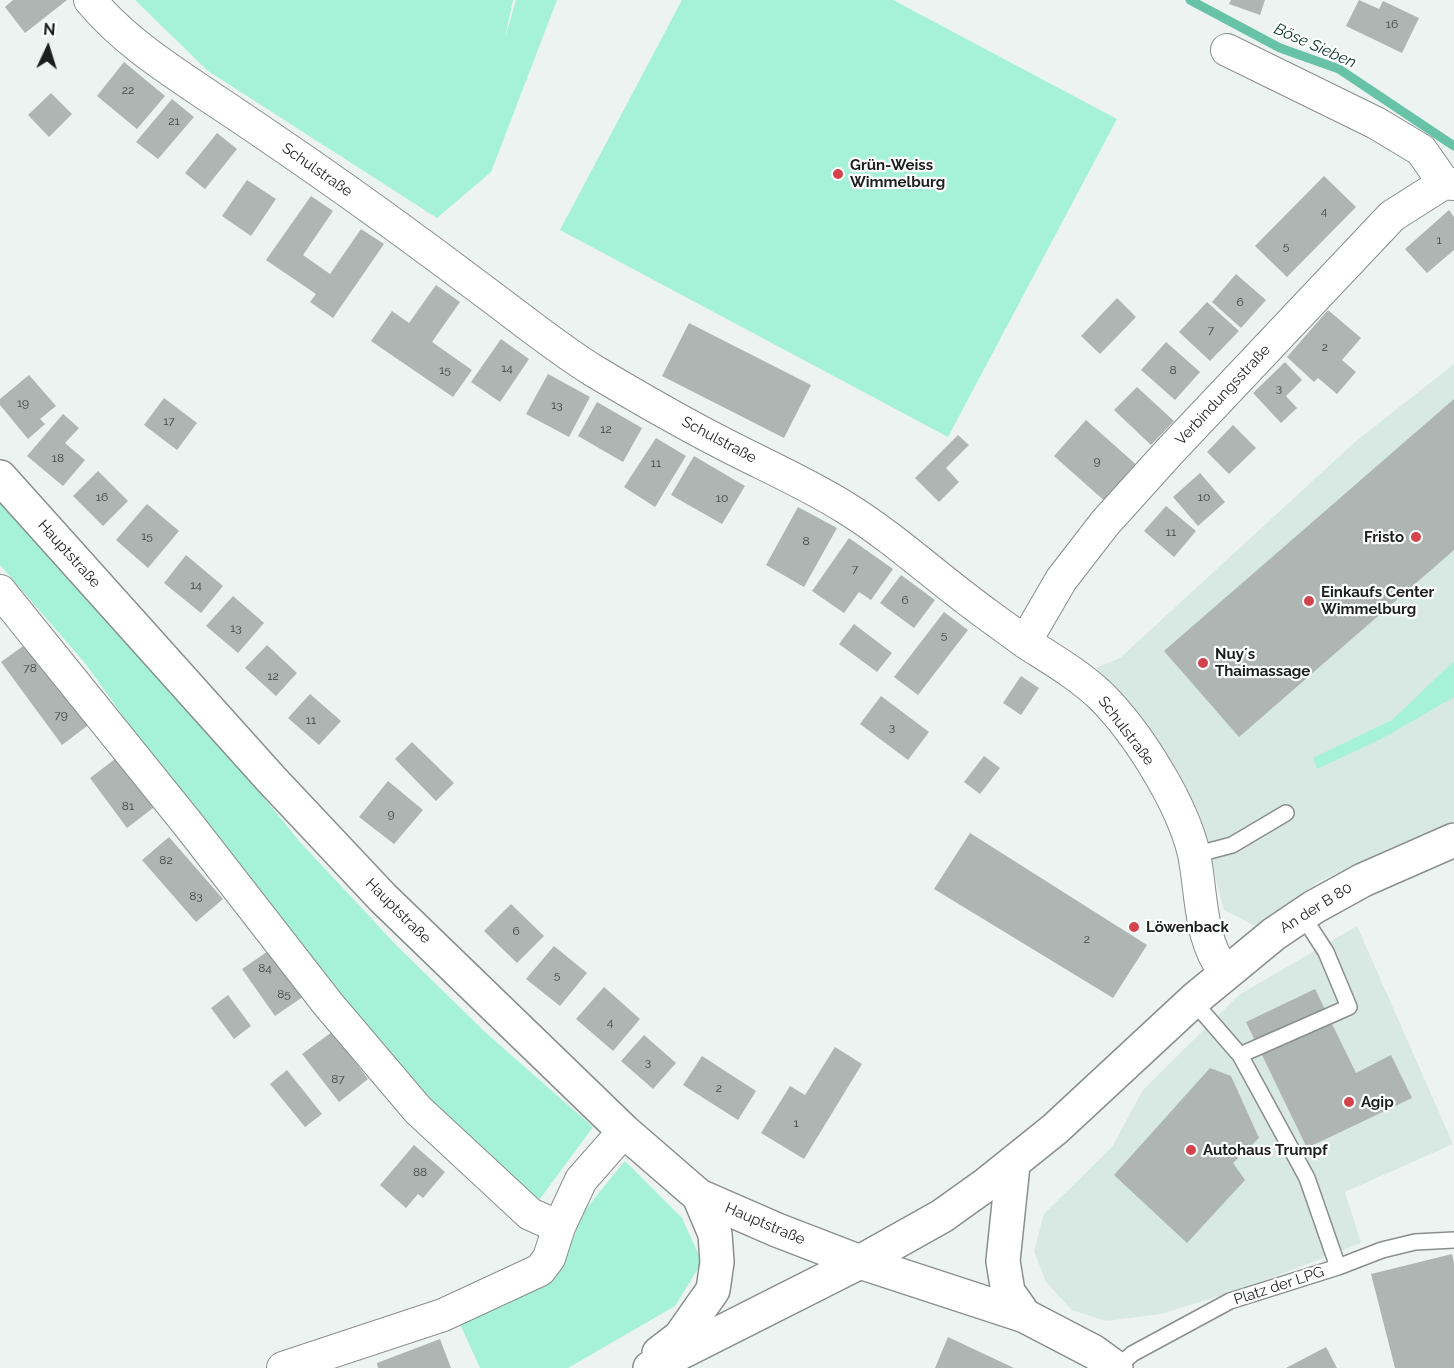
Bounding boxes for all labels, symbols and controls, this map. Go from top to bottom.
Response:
house number: 16 [1386,17,1398,31]
north arrow [18,18,78,78]
water label: Böse Sieben [1271,19,1359,73]
text: N [43,20,56,39]
house number: 22 [122,83,134,97]
house number: 21 [168,114,180,128]
street label: Schulstraße [278,139,356,201]
place label: Grün-Weiss Wimmelburg [850,156,945,191]
marker: Grün-Weiss Wimmelburg [831,167,845,181]
house number: 4 [1321,204,1327,218]
house number: 1 [1436,233,1442,247]
house number: 5 [1283,239,1289,253]
house number: 6 [1236,295,1244,309]
house number: 7 [1208,323,1214,337]
house number: 2 [1322,340,1328,354]
street label: Verbindungsstraße [1172,341,1274,449]
house number: 14 [501,361,513,375]
house number: 15 [439,363,451,377]
house number: 8 [1169,363,1177,377]
house number: 3 [1276,381,1282,395]
house number: 19 [17,396,29,410]
house number: 13 [551,398,563,412]
street label: Schulstraße [679,413,759,467]
house number: 17 [163,414,175,428]
house number: 12 [600,422,612,436]
house number: 18 [52,451,64,465]
house number: 9 [1093,454,1101,468]
house number: 11 [651,456,661,470]
house number: 16 [96,490,108,504]
house number: 10 [1198,490,1210,504]
house number: 10 [716,491,728,505]
street label: Hauptstraße [34,516,104,592]
house number: 11 [1166,525,1176,539]
place label: Fristo [1364,528,1404,546]
house number: 15 [141,529,153,543]
marker: Fristo [1409,530,1423,544]
house number: 8 [802,534,810,548]
house number: 7 [852,562,858,576]
house number: 14 [190,578,202,592]
place label: Einkaufs Center Wimmelburg [1321,583,1434,618]
house number: 6 [901,593,909,607]
marker: Einkaufs Center Wimmelburg [1302,594,1316,608]
house number: 13 [230,621,242,635]
house number: 5 [941,628,947,642]
place label: Nuy´s Thaimassage [1215,645,1310,680]
marker: Nuy´s Thaimassage [1196,656,1210,670]
house number: 78 [23,661,37,675]
house number: 12 [267,669,279,683]
street label: Schulstraße [1094,693,1158,769]
house number: 79 [54,708,68,722]
house number: 11 [306,713,316,727]
house number: 3 [889,720,895,734]
house number: 81 [122,799,134,813]
house number: 9 [387,807,395,821]
house number: 82 [159,853,173,867]
street label: Hauptstraße [362,875,434,947]
street label: An der B 80 [1277,879,1355,937]
house number: 83 [189,889,203,903]
place label: Löwenback [1146,918,1229,936]
marker: Löwenback [1127,920,1141,934]
house number: 6 [512,924,520,938]
house number: 2 [1084,932,1090,946]
house number: 84 [258,961,272,975]
house number: 5 [554,968,560,982]
house number: 85 [277,987,291,1001]
house number: 4 [607,1015,613,1029]
house number: 3 [645,1055,651,1069]
house number: 87 [331,1072,345,1086]
house number: 2 [716,1081,722,1095]
place label: Agip [1361,1093,1394,1111]
marker: Agip [1342,1095,1356,1109]
house number: 1 [793,1116,799,1130]
place label: Autohaus Trumpf [1203,1141,1327,1159]
marker: Autohaus Trumpf [1184,1143,1198,1157]
house number: 88 [413,1165,427,1179]
street label: Hauptstraße [722,1199,808,1249]
street label: Platz der LPG [1232,1263,1326,1309]

